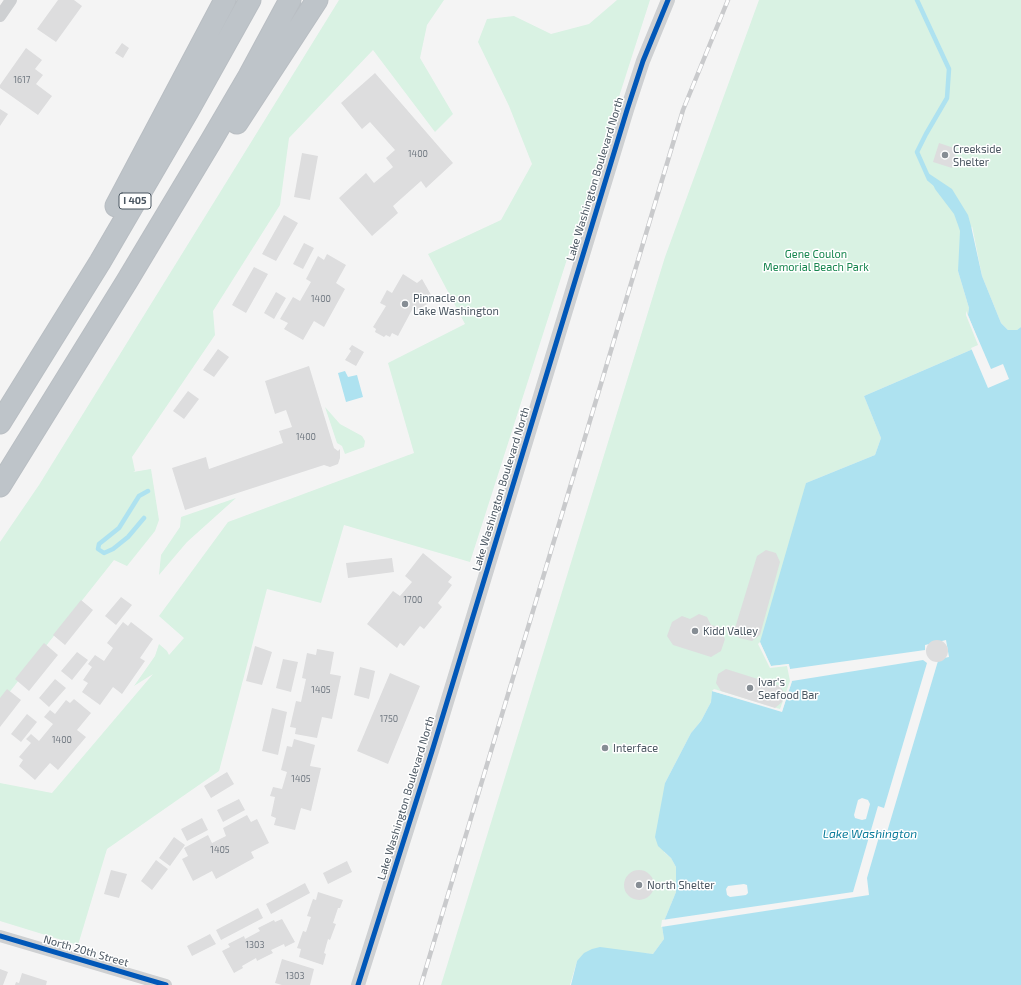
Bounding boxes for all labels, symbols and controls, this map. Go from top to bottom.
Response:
house number: 1617 [14,75,30,85]
street label: Lake Washington Boulevard North [564,95,626,263]
place label: Creekside Shelter [953,142,1001,168]
house number: 1400 [408,149,428,159]
marker: Creekside Shelter [940,150,950,160]
road number: I 405 [119,193,151,209]
park label: Gene Coulon Memorial Beach Park [763,247,869,273]
place label: Pinnacle on Lake Washington [413,291,499,317]
house number: 1400 [311,294,331,304]
marker: Pinnacle on Lake Washington [400,299,410,309]
street label: Lake Washington Boulevard North [470,405,532,573]
house number: 1400 [296,432,316,442]
house number: 1700 [403,595,423,605]
place label: Kidd Valley [703,624,758,638]
marker: Kidd Valley [690,626,700,636]
place label: Ivar's Seafood Bar [758,675,819,701]
marker: Ivar's Seafood Bar [745,683,755,693]
house number: 1405 [311,685,331,695]
street label: Lake Washington Boulevard North [375,714,437,882]
house number: 1750 [380,714,398,724]
house number: 1400 [52,735,72,745]
place label: Interface [613,741,658,755]
marker: Interface [600,743,610,753]
house number: 1405 [291,774,311,784]
water label: Lake Washington [823,827,917,841]
house number: 1405 [210,845,230,855]
place label: North Shelter [647,878,715,892]
marker: North Shelter [634,880,644,890]
street label: North 20th Street [42,933,130,969]
house number: 1303 [245,940,265,950]
house number: 1303 [285,971,305,981]

